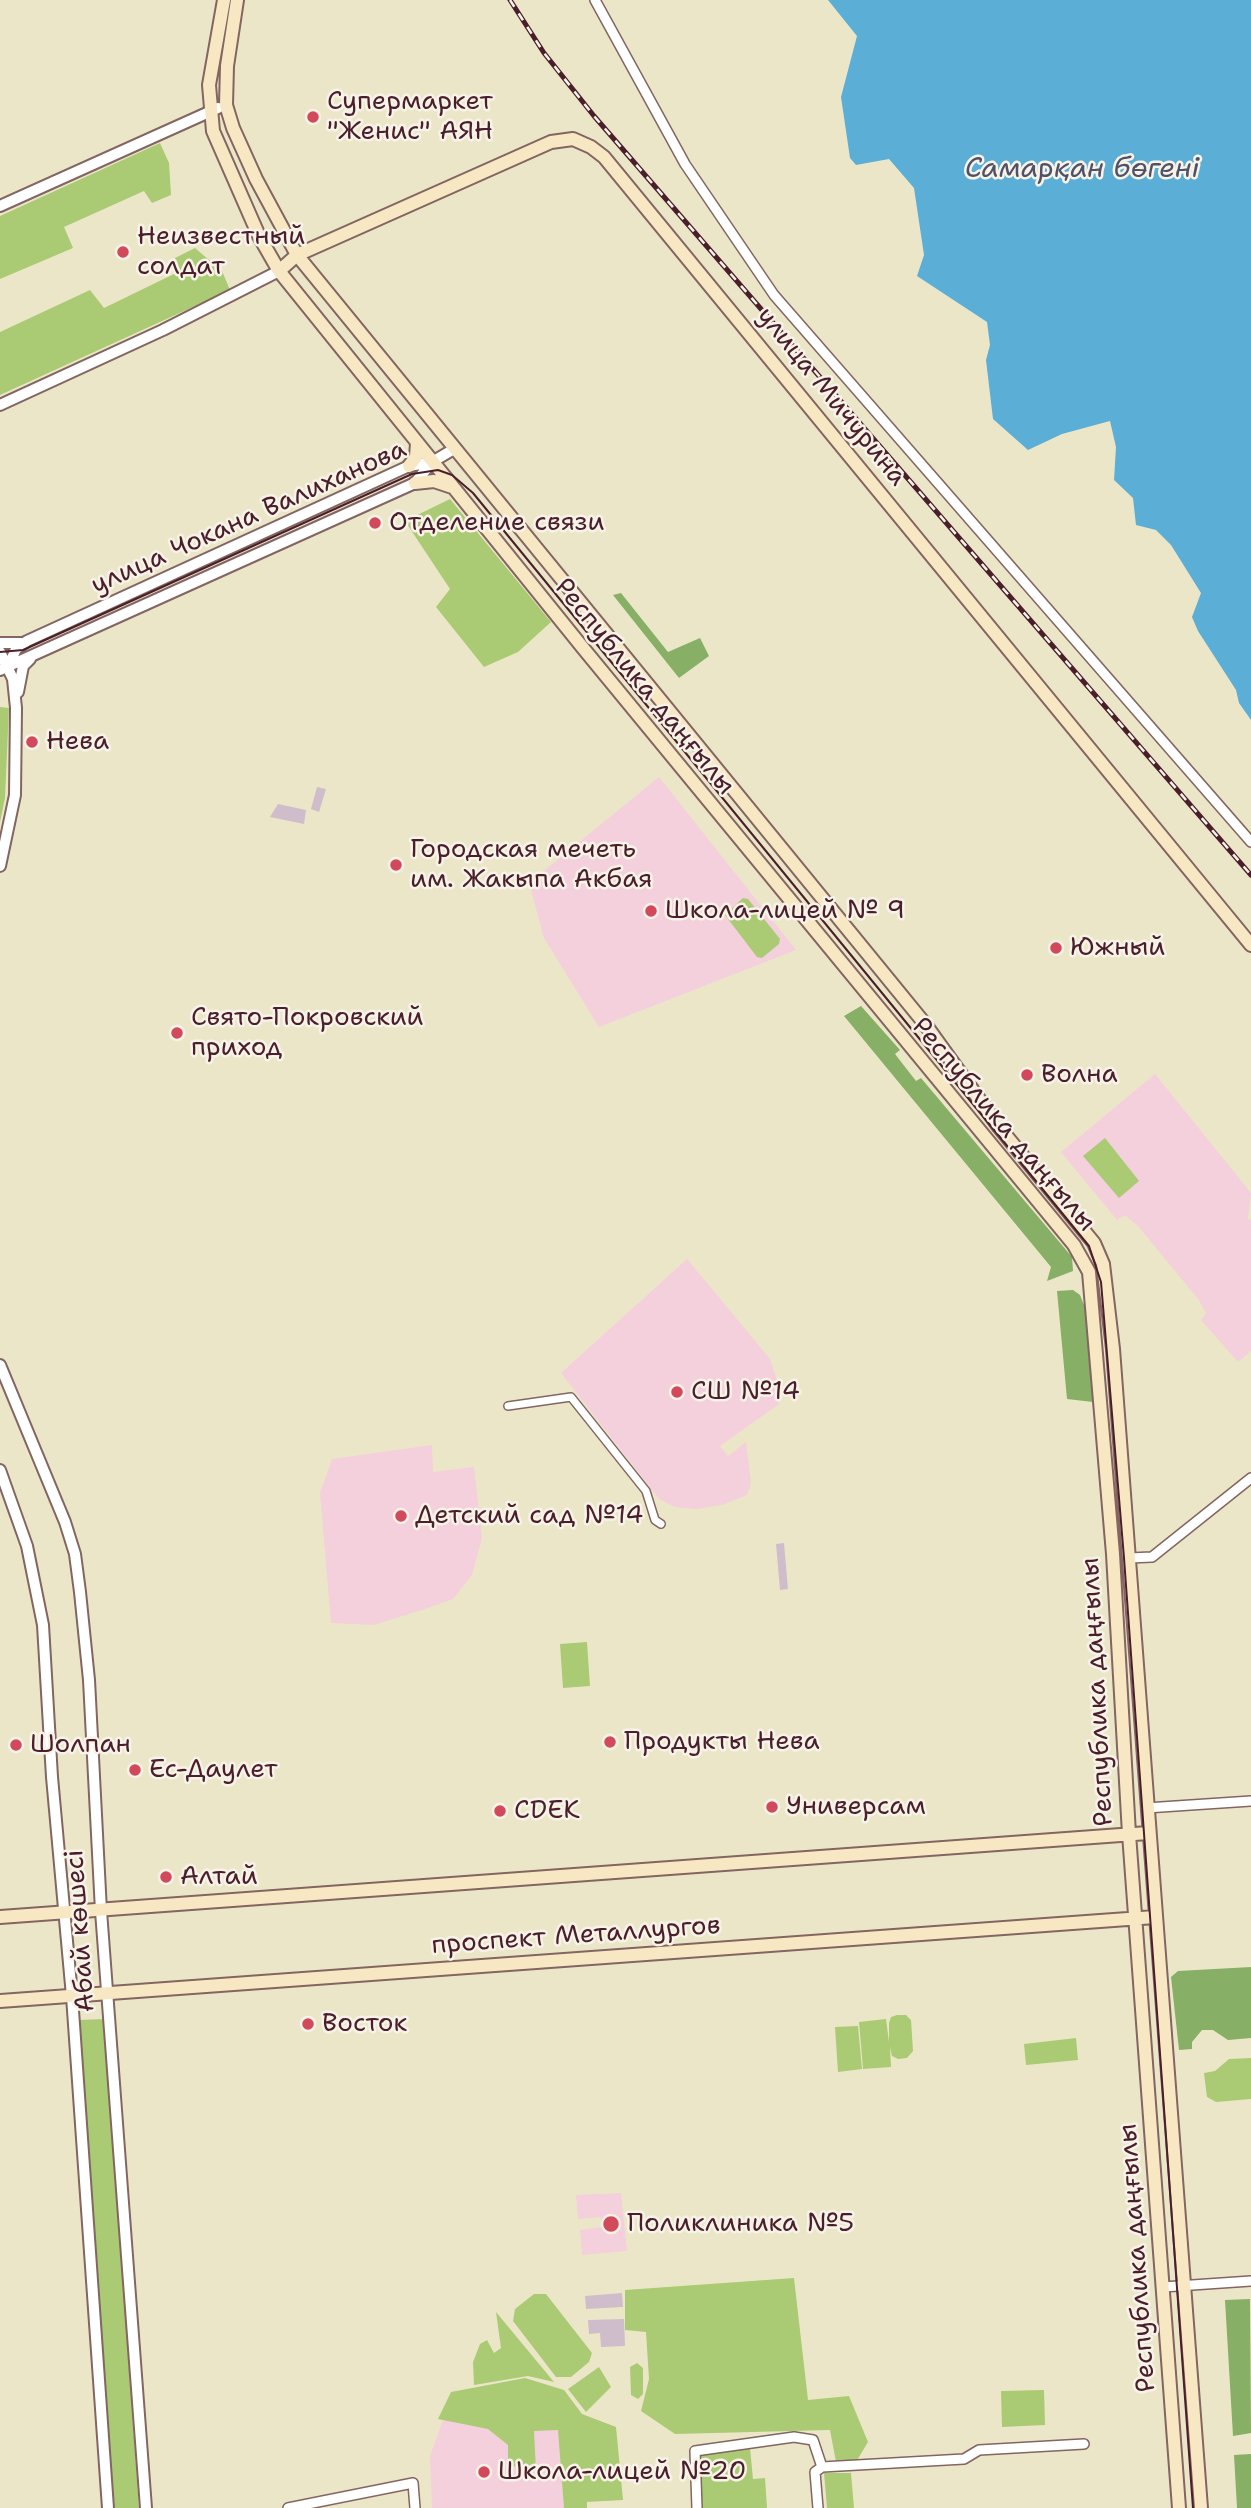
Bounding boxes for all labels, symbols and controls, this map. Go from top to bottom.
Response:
place label: Супермаркет "Женис" АЯН [327,86,493,148]
marker: Супермаркет "Женис" АЯН [305,109,321,125]
water label: Самарқан бөгені [965,153,1199,187]
place label: Неизвестный солдат [137,221,305,282]
marker: Неизвестный солдат [115,244,131,260]
street label: улица Мичурина [749,301,913,493]
street label: улица Чокана Валиханова [87,434,411,602]
place label: Отделение связи [389,507,605,539]
marker: Отделение связи [367,515,383,531]
street label: Республика даңғылы [547,573,741,801]
place label: Нева [46,726,109,758]
marker: Нева [24,734,40,750]
place label: Городская мечеть им. Жакыпа Акбая [410,834,653,896]
marker: Городская мечеть им. Жакыпа Акбая [388,857,404,873]
place label: Школа-лицей № 9 [665,895,905,927]
marker: Школа-лицей № 9 [643,903,659,919]
place label: Южный [1070,932,1165,964]
marker: Южный [1048,940,1064,956]
place label: Свято-Покровский приход [191,1002,423,1064]
street label: Республика даңғылы [904,1012,1102,1238]
marker: Свято-Покровский приход [169,1025,185,1041]
place label: Волна [1041,1059,1118,1091]
marker: Волна [1019,1067,1035,1083]
place label: СШ №14 [691,1376,800,1408]
marker: СШ №14 [669,1384,685,1400]
place label: Детский сад №14 [415,1500,643,1532]
marker: Детский сад №14 [393,1508,409,1524]
street label: Республика даңғылы [1075,1557,1121,1827]
place label: Продукты Нева [624,1726,820,1758]
place label: Шолпан [30,1729,131,1761]
marker: Продукты Нева [602,1734,618,1750]
marker: Шолпан [8,1737,24,1753]
place label: Ес-Даулет [149,1754,277,1786]
marker: Ес-Даулет [127,1762,143,1778]
place label: Универсам [786,1791,926,1823]
place label: CDEK [514,1795,580,1827]
marker: Универсам [764,1799,780,1815]
marker: CDEK [492,1803,508,1819]
street label: Абай көшесі [60,1849,102,2013]
place label: Алтай [180,1861,258,1893]
marker: Алтай [158,1869,174,1885]
street label: проспект Металлургов [431,1910,721,1962]
place label: Восток [322,2008,407,2040]
marker: Восток [300,2016,316,2032]
street label: Республика даңғылы [1113,2123,1163,2393]
place label: Поликлиника №5 [627,2208,854,2240]
marker: Поликлиника №5 [601,2214,621,2234]
place label: Школа-лицей №20 [498,2456,747,2488]
marker: Школа-лицей №20 [476,2464,492,2480]

